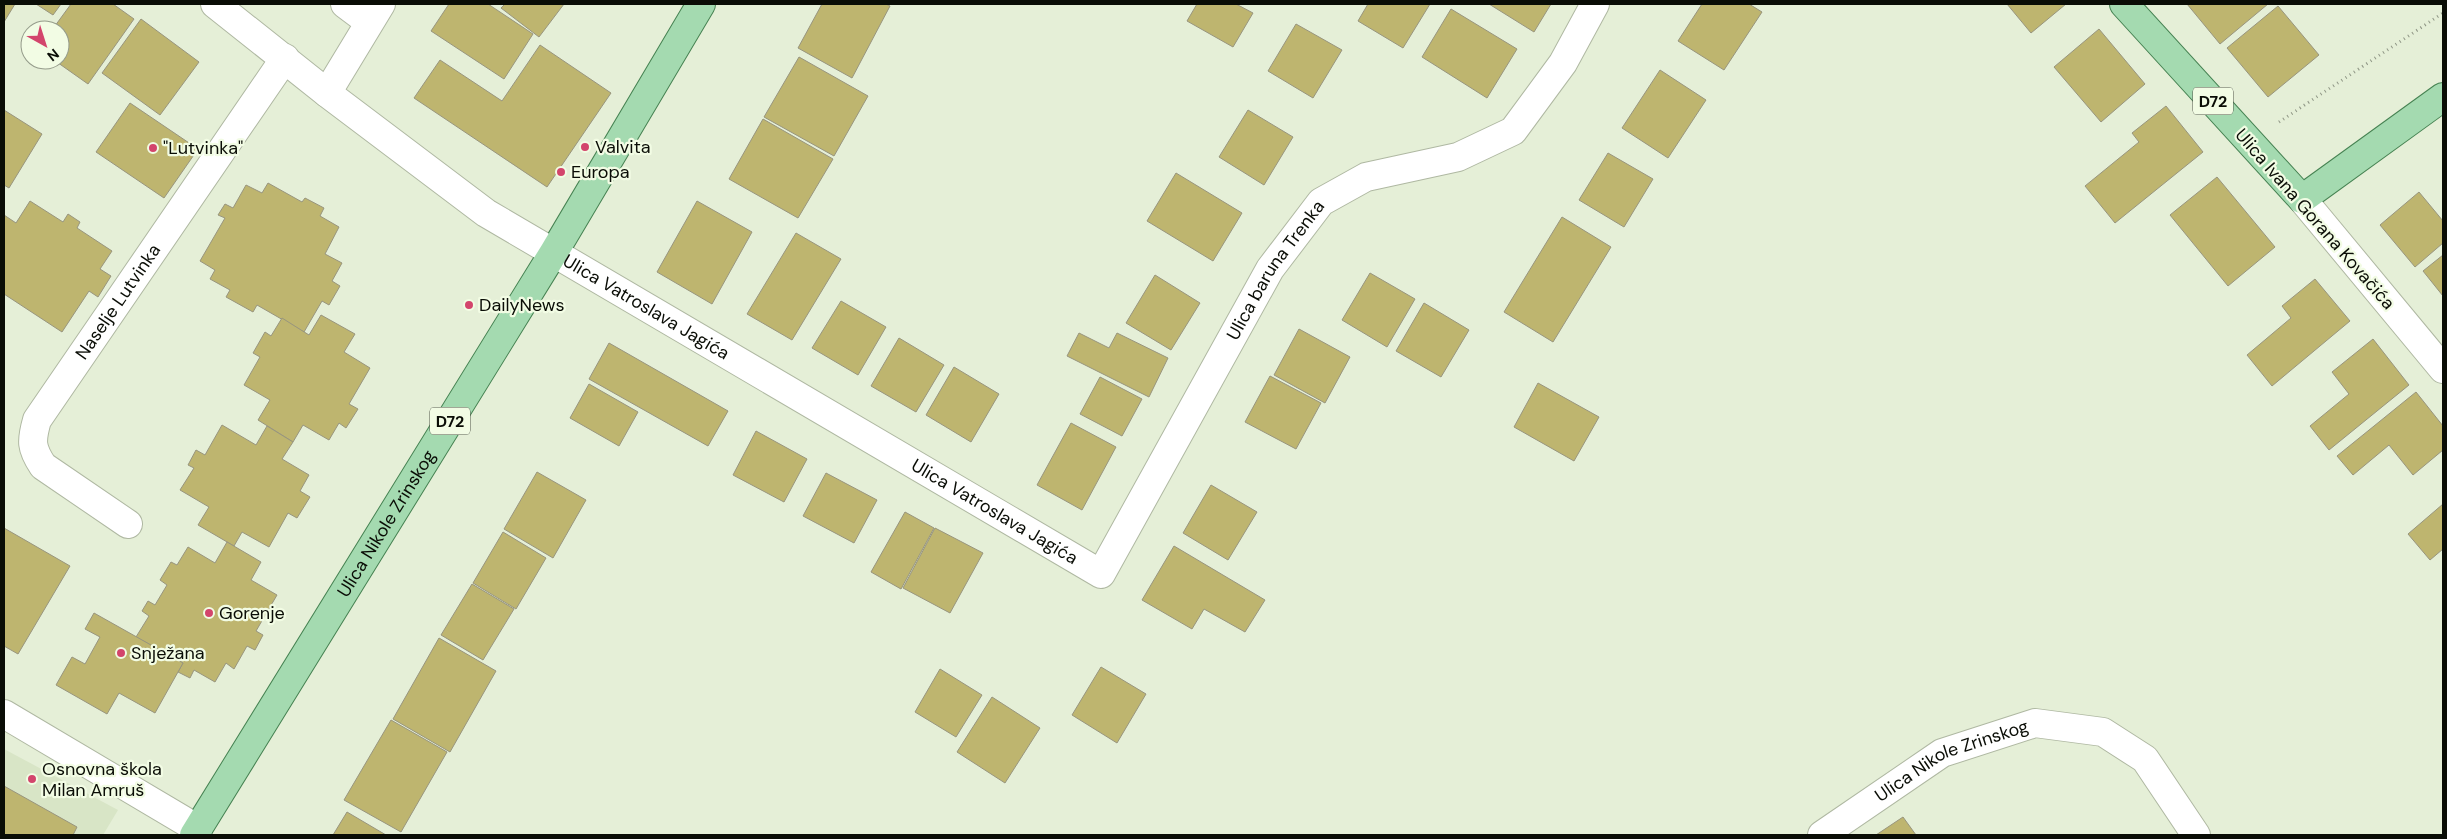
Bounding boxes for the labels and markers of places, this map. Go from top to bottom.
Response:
place label: Valvita [595,135,651,159]
place label: "Lutvinka" [163,136,243,160]
marker: Valvita [579,141,591,153]
marker: "Lutvinka" [147,142,159,154]
place label: Europa [571,160,630,184]
marker: Europa [555,166,567,178]
place label: DailyNews [479,293,565,317]
marker: DailyNews [463,299,475,311]
place label: Gorenje [219,601,285,625]
marker: Gorenje [203,607,215,619]
place label: Snježana [131,641,205,665]
marker: Snježana [115,647,127,659]
place label: Osnovna škola Milan Amruš [42,757,162,802]
marker: Osnovna škola Milan Amruš [26,773,38,785]

